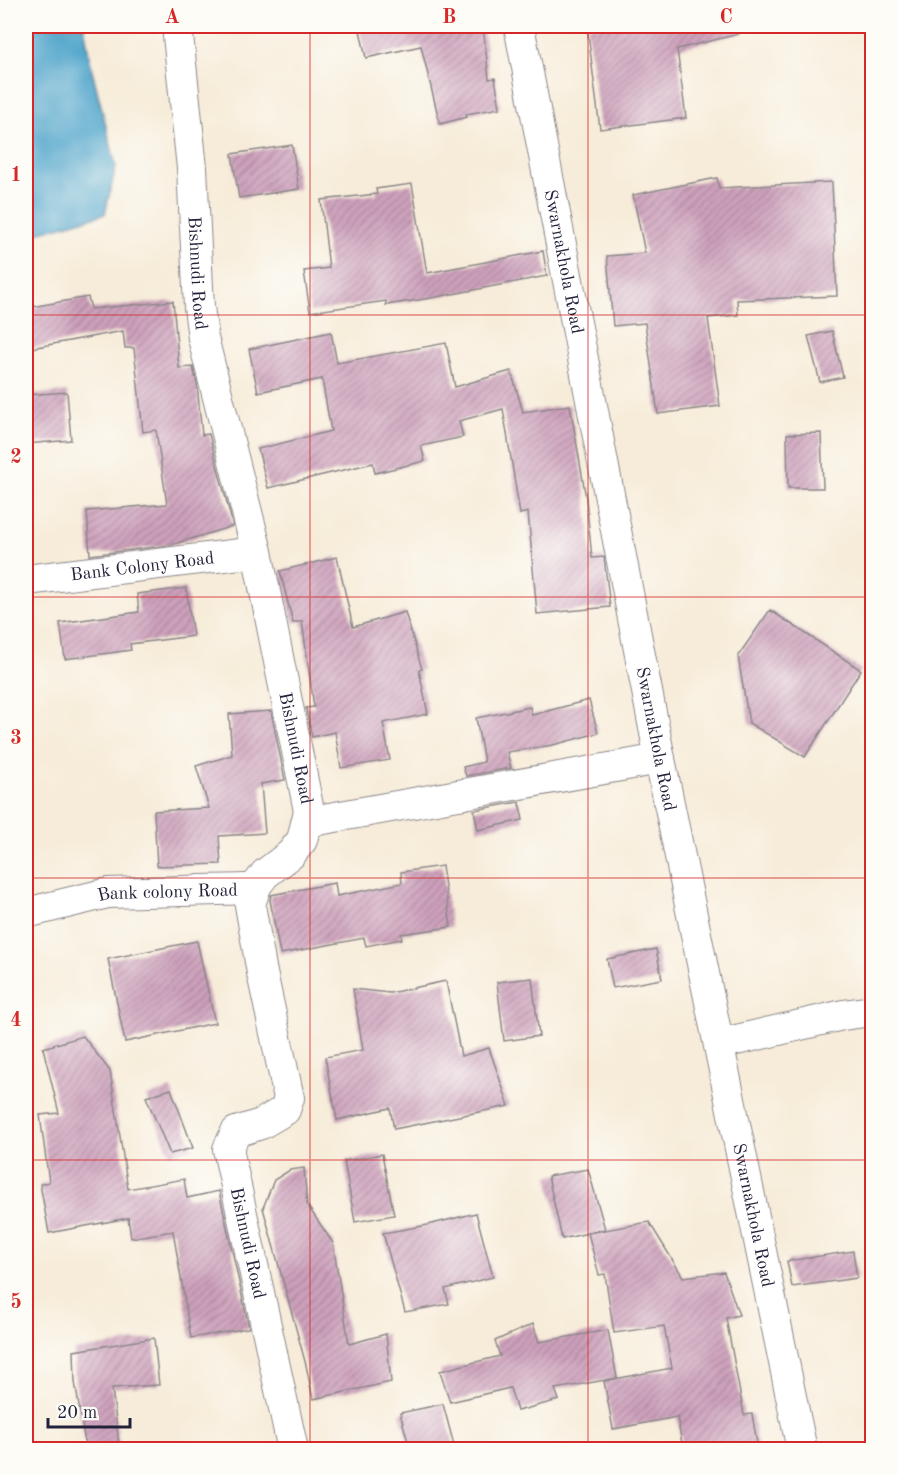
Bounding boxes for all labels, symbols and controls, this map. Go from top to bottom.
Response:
text: A [164,8,180,28]
text: B [442,8,456,28]
text: C [719,8,733,28]
text: 1 [10,166,22,186]
street label: Swarnakhola Road [541,188,586,336]
street label: Bishnudi Road [184,216,210,331]
text: 2 [10,448,22,468]
street label: Bank Colony Road [69,549,215,585]
street label: Swarnakhola Road [632,665,678,813]
street label: Bishnudi Road [275,691,315,806]
text: 3 [10,729,22,749]
street label: Bank colony Road [96,881,238,905]
text: 4 [10,1011,22,1031]
street label: Swarnakhola Road [729,1142,776,1289]
street label: Bishnudi Road [227,1186,268,1301]
text: 5 [10,1292,22,1313]
scale bar [48,1391,130,1429]
text: 20 m [57,1404,97,1422]

